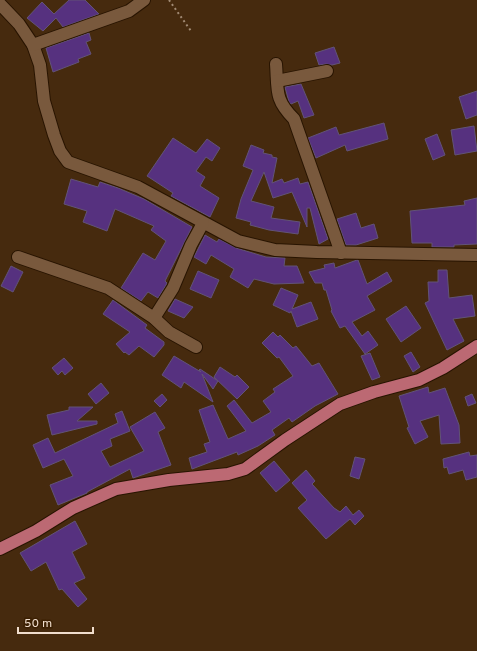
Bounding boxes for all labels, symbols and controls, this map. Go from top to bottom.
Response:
scale bar [18,609,93,635]
text: 50 m [24,616,52,632]

